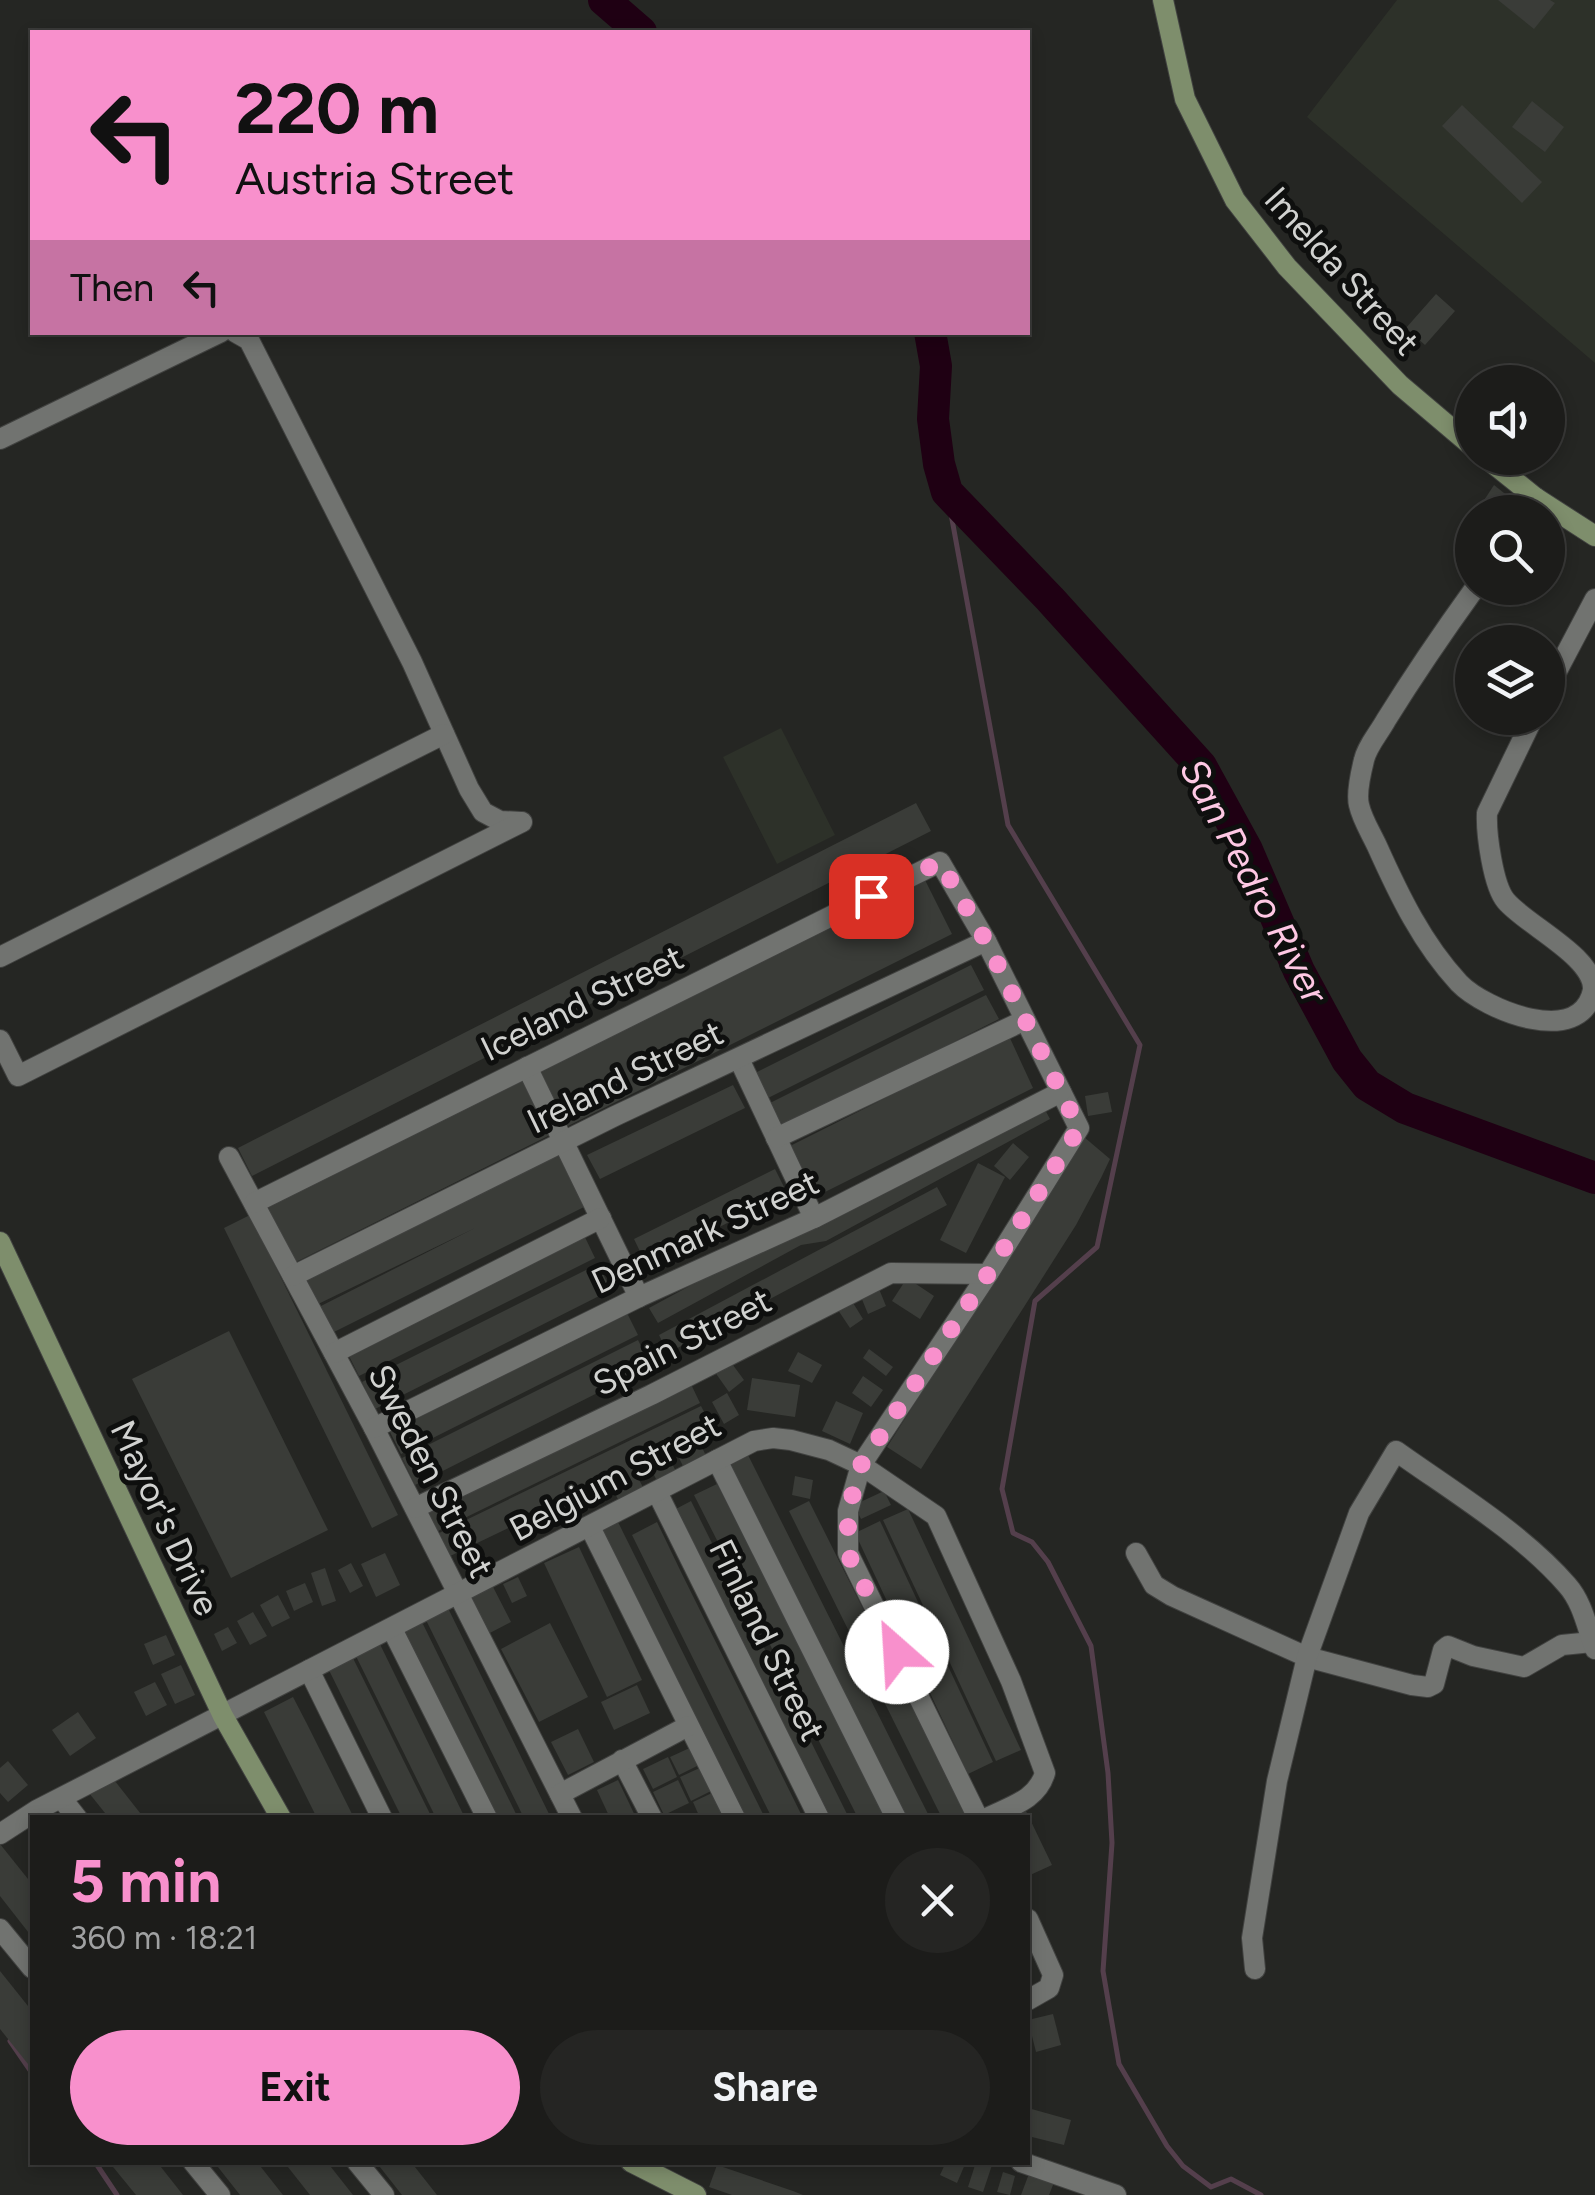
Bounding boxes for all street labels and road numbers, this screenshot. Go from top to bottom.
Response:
street label: Imelda Street [1256,179,1428,363]
street label: Iceland Street [474,936,690,1070]
street label: Ireland Street [520,1012,730,1142]
street label: Denmark Street [585,1161,825,1303]
street label: Spain Street [586,1279,778,1405]
street label: Sweden Street [359,1357,503,1585]
street label: Belgium Street [502,1404,728,1550]
street label: Mayor's Drive [102,1414,228,1622]
street label: Finland Street [700,1532,834,1748]

